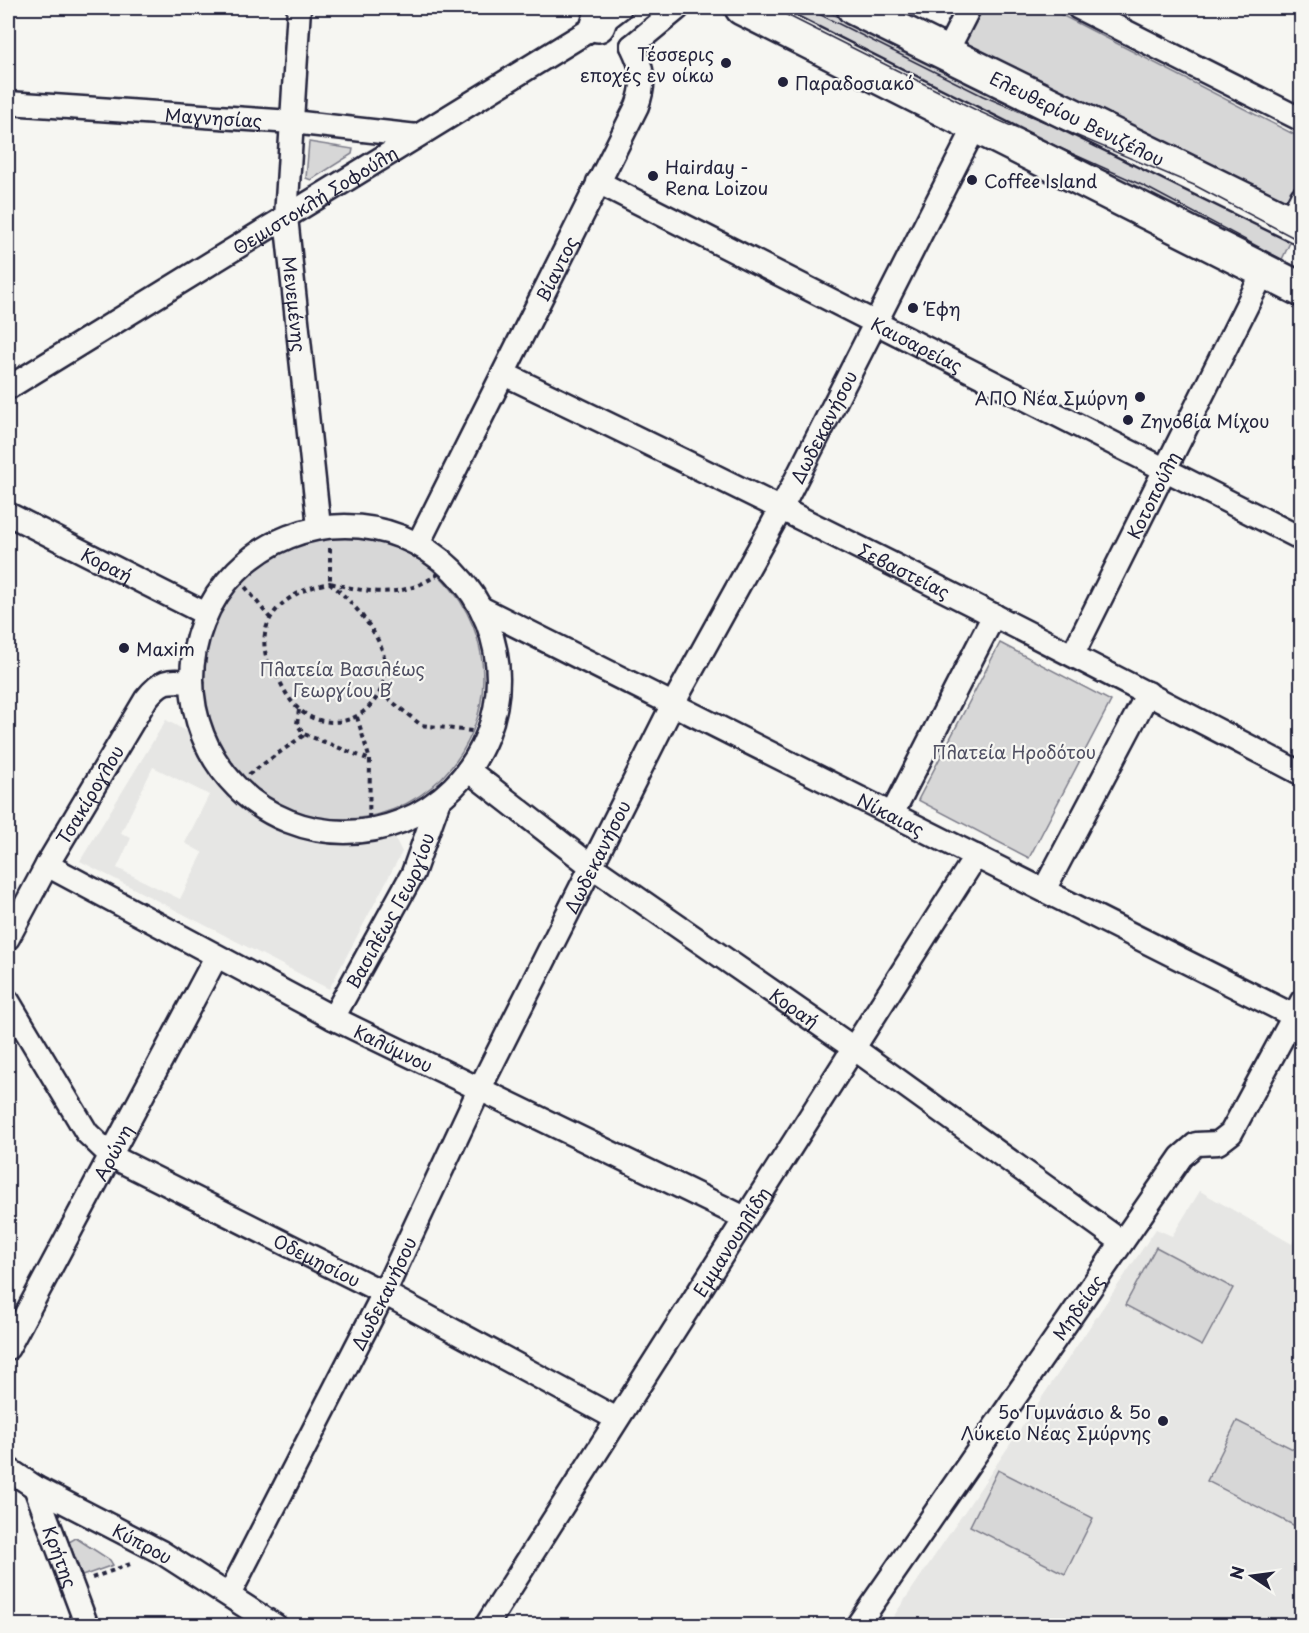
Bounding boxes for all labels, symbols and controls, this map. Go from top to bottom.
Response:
place label: Τέσσερις εποχές εν οίκω [580,40,714,88]
marker: Τέσσερις εποχές εν οίκω [719,56,733,70]
street label: Ελευθερίου Βενιζέλου [986,63,1169,172]
place label: Παραδοσιακό [795,69,914,96]
marker: Παραδοσιακό [776,75,790,89]
street label: Μαγνησίας [164,100,263,133]
street label: Θεμιστοκλή Σοφούλη [227,138,402,260]
place label: Hairday - Rena Loizou [665,153,768,201]
place label: Coffee Island [984,167,1097,194]
marker: Hairday - Rena Loizou [646,169,660,183]
marker: Coffee Island [965,173,979,187]
street label: Βίαντος [528,231,584,306]
street label: Μενεμένης [277,255,314,353]
place label: Έφη [923,295,961,322]
marker: Έφη [906,301,920,315]
street label: Καισαρείας [867,309,968,378]
street label: Δωδεκανήσου [783,365,863,488]
place label: ΑΠΟ Νέα Σμύρνη [975,384,1128,411]
marker: ΑΠΟ Νέα Σμύρνη [1133,390,1147,404]
place label: Ζηνοβία Μίχου [1140,407,1269,434]
marker: Ζηνοβία Μίχου [1121,413,1135,427]
street label: Κοτοπούλη [1119,446,1186,543]
street label: Σεβαστείας [854,536,955,605]
street label: Κοραή [77,540,137,588]
place label: Maxim [136,635,195,662]
marker: Maxim [117,641,131,655]
park label: Πλατεία Βασιλέως Γεωργίου Β΄ [259,655,425,703]
park label: Πλατεία Ηροδότου [932,738,1096,765]
street label: Τσακίρογλου [49,739,129,849]
street label: Νίκαιας [853,786,929,842]
street label: Δωδεκανήσου [557,795,636,918]
street label: Βασιλέως Γεωργίου [339,829,440,993]
street label: Κοραή [765,981,825,1034]
street label: Καλύμνου [350,1017,438,1078]
street label: Αρώνη [86,1119,138,1185]
street label: Εμμανουηλίδη [686,1181,776,1302]
street label: Οδεμησίου [269,1226,366,1293]
street label: Δωδεκανήσου [344,1232,422,1355]
street label: Μηδείας [1045,1268,1110,1345]
place label: 5ο Γυμνάσιο & 5ο Λύκειο Νέας Σμύρνης [961,1398,1151,1446]
marker: 5ο Γυμνάσιο & 5ο Λύκειο Νέας Σμύρνης [1156,1414,1170,1428]
street label: Κύπρου [108,1516,178,1570]
street label: Κρήτης [37,1521,85,1591]
north arrow [1222,1546,1282,1606]
text: N [1223,1564,1250,1581]

